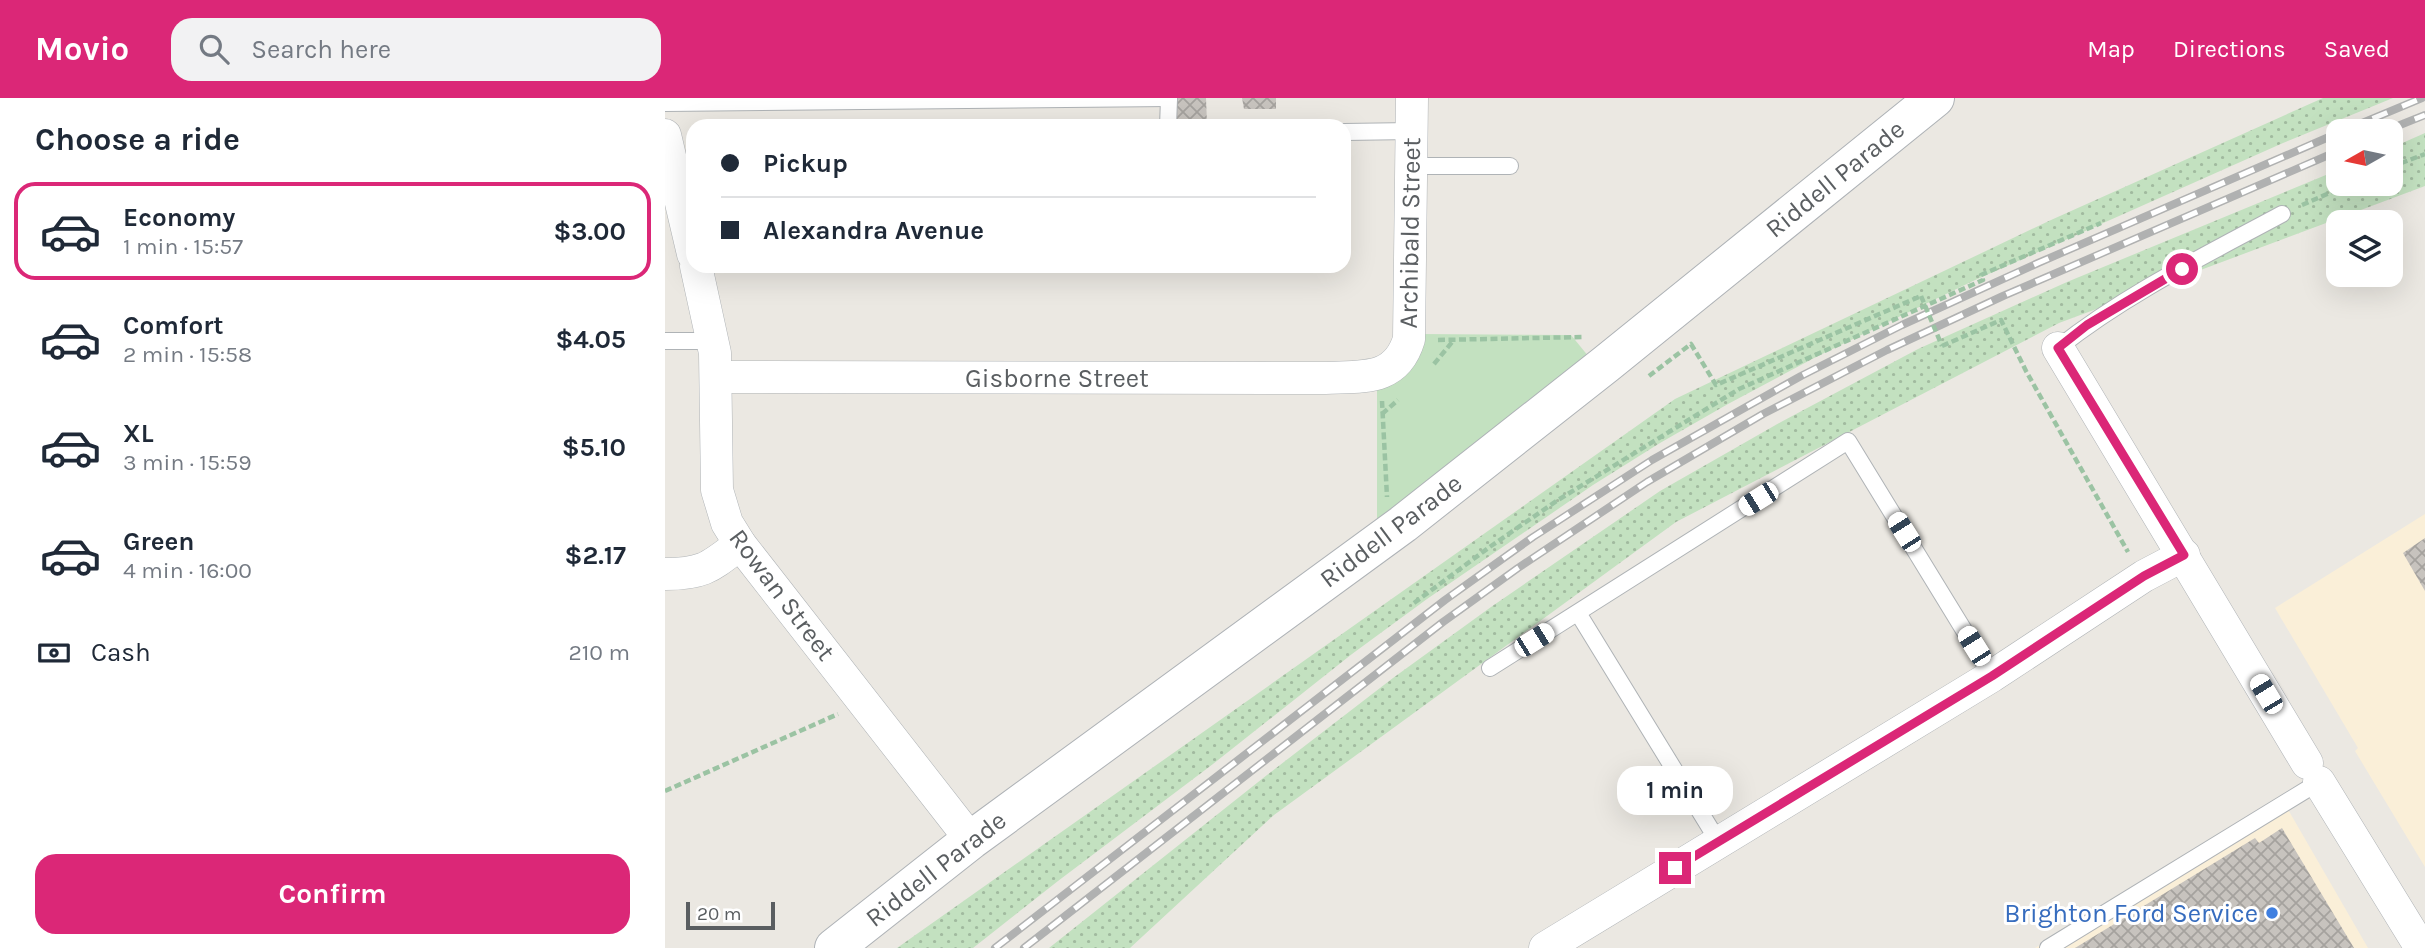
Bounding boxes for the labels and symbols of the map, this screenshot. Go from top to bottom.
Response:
street label: Riddell Parade [1759,114,1911,244]
north arrow [2326,119,2403,196]
street label: Archibald Street [1393,137,1427,329]
route start [2166,253,2198,285]
street label: Gisborne Street [965,363,1149,394]
street label: Riddell Parade [1314,468,1468,594]
car [1735,479,1782,519]
car [1884,509,1925,555]
street label: Rowan Street [723,523,842,667]
car [1511,620,1558,660]
car [1954,623,1995,669]
car [2247,671,2286,717]
callout: 1 min [1617,766,1733,816]
street label: Riddell Parade [860,805,1012,933]
route end [1659,852,1691,884]
place label: Brighton Ford Service [2004,898,2258,929]
scale bar [686,899,775,931]
marker: Brighton Ford Service [2264,905,2280,921]

